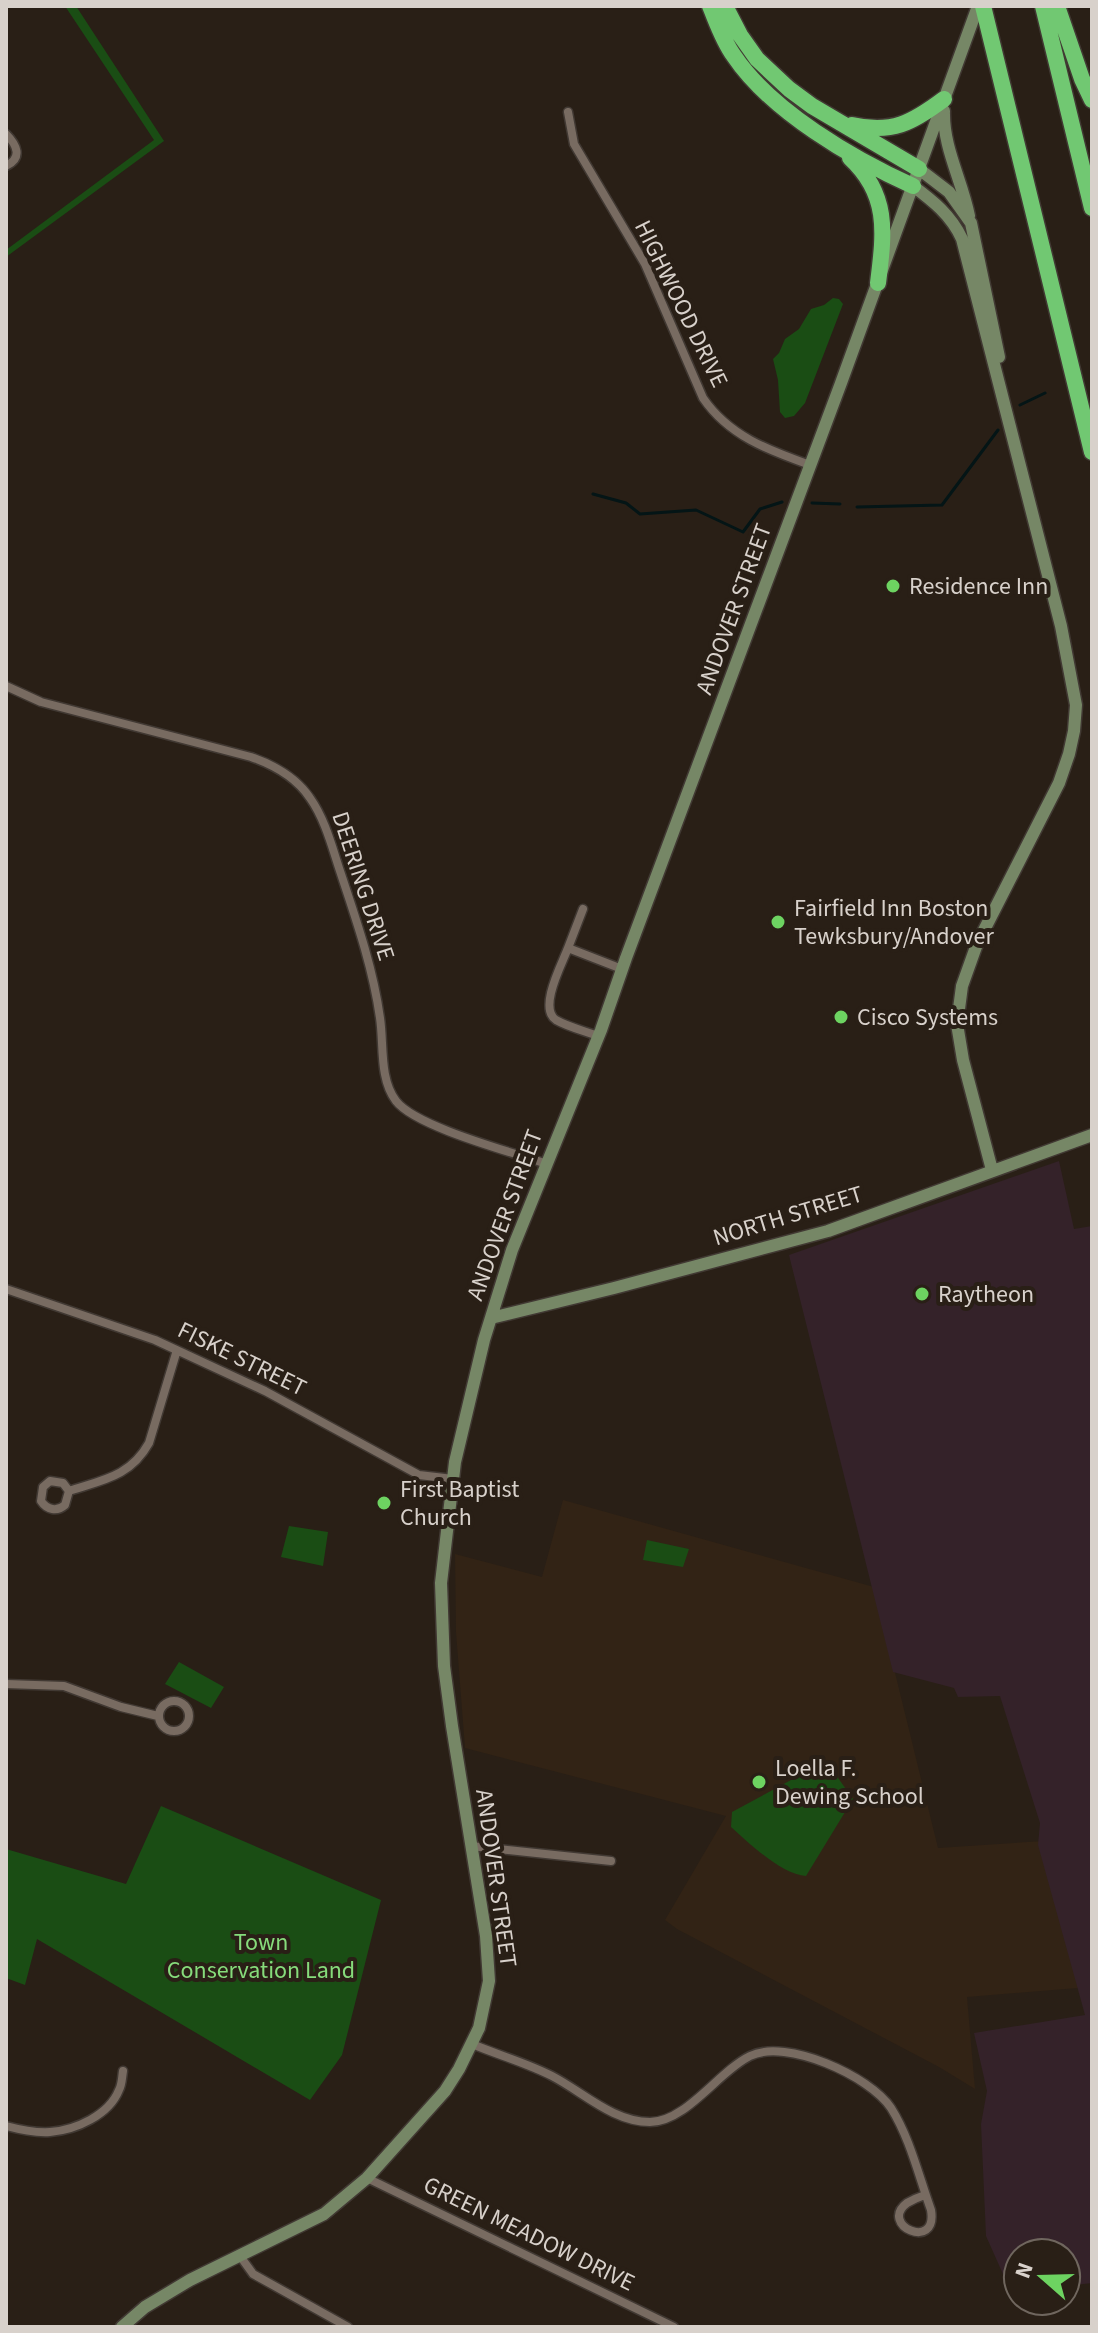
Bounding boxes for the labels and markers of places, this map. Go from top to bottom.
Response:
place label: Residence Inn [909,569,1048,604]
marker: Residence Inn [884,577,902,595]
place label: Fairfield Inn Boston Tewksbury/Andover [794,891,994,954]
marker: Fairfield Inn Boston Tewksbury/Andover [769,913,787,931]
place label: Cisco Systems [857,1000,998,1035]
marker: Cisco Systems [832,1008,850,1026]
place label: Raytheon [938,1277,1034,1312]
marker: Raytheon [913,1285,931,1303]
place label: First Baptist Church [400,1472,519,1535]
marker: First Baptist Church [375,1494,393,1512]
place label: Loella F. Dewing School [775,1751,924,1814]
marker: Loella F. Dewing School [750,1773,768,1791]

